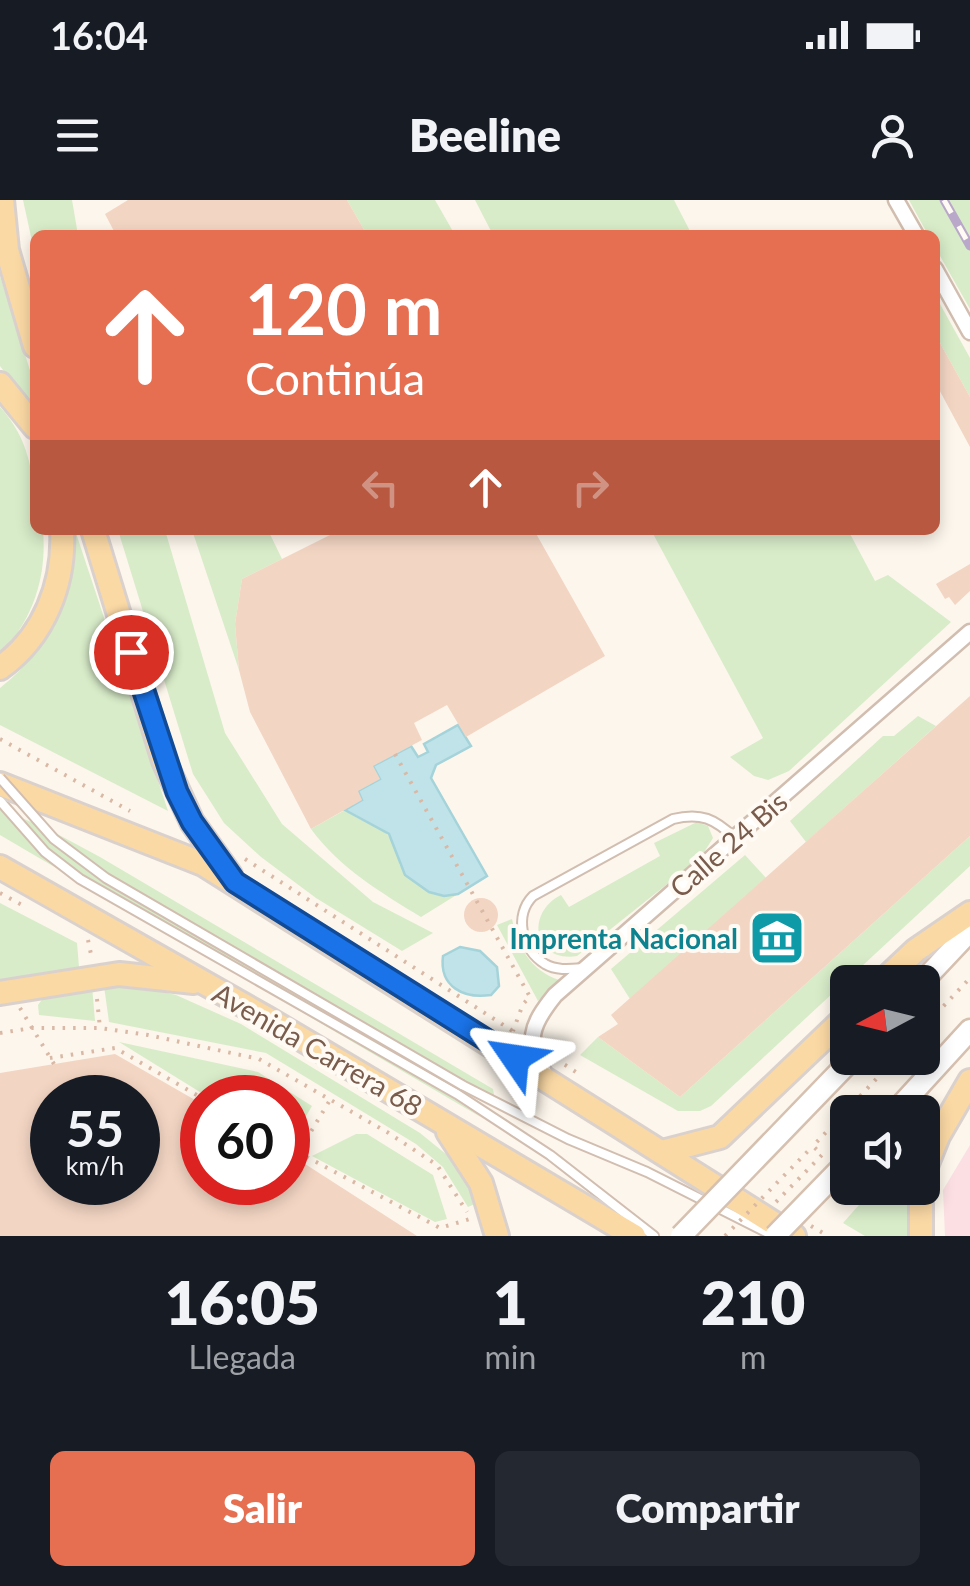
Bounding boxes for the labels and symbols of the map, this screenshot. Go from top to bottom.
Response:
pin [89,610,174,695]
street label: Calle 24 Bis [662,784,794,904]
museum icon: Imprenta Nacional [747,908,807,968]
place label: Imprenta Nacional [509,921,738,955]
north arrow [830,965,940,1075]
street label: Avenida Carrera 68 [207,975,429,1123]
position arrow [463,1006,567,1110]
speed limit sign: 60 [180,1075,310,1205]

